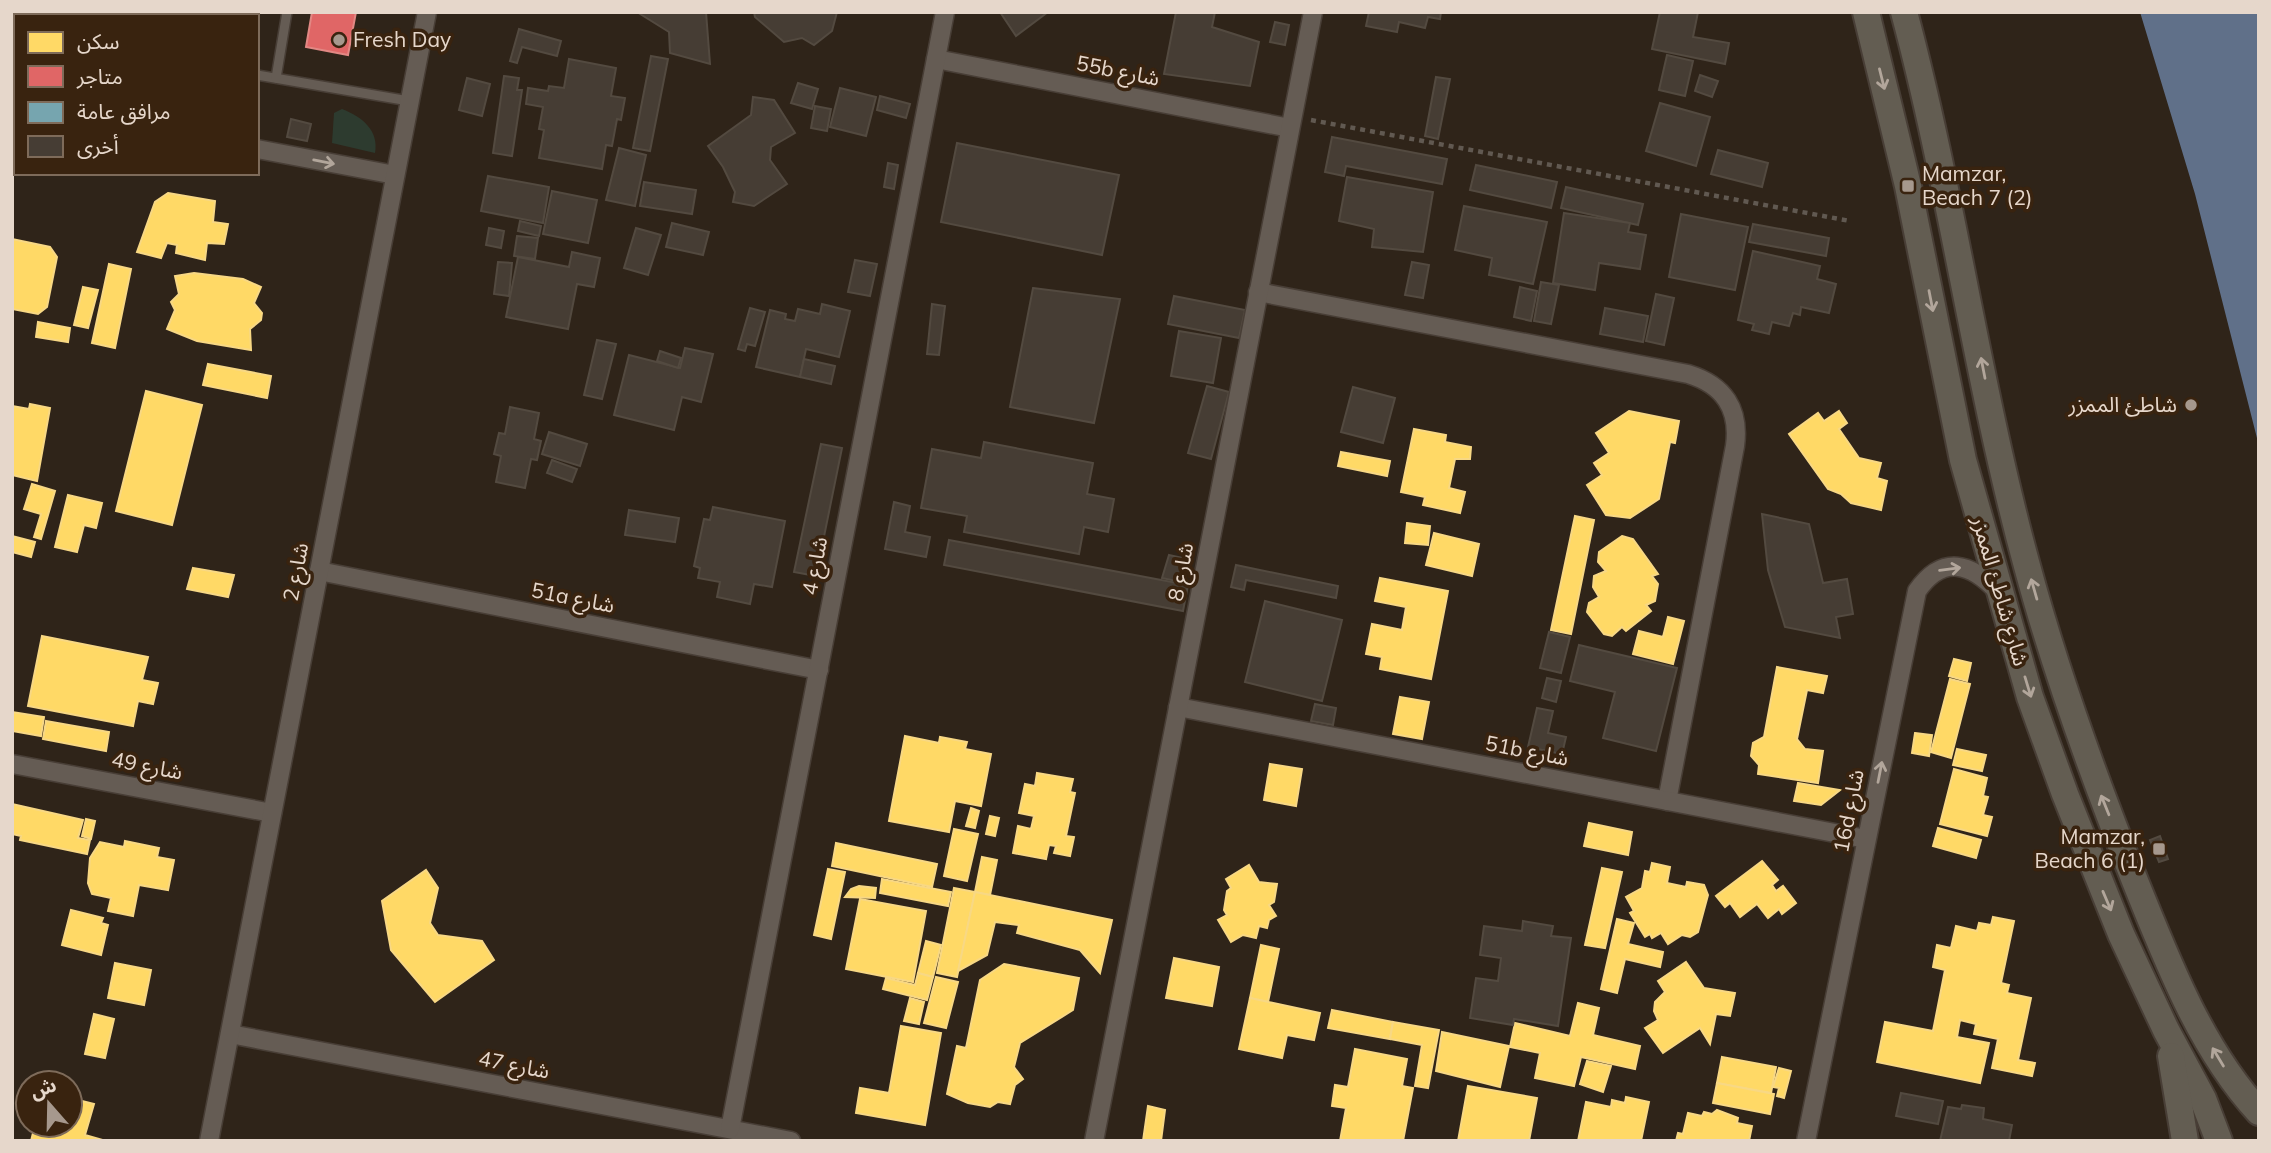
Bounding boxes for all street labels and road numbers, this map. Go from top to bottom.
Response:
street label: 55b شارع [1074,49,1162,94]
street label: شارع شاطئ الممزر [1964,512,2035,670]
street label: شارع 4 [796,534,835,598]
street label: شارع 2 [277,540,316,604]
street label: شارع 8 [1162,540,1201,604]
street label: 51a شارع [529,576,617,621]
street label: 51b شارع [1483,729,1571,774]
street label: شارع 49 [109,745,185,788]
street label: 16d شارع [1827,767,1872,855]
street label: شارع 47 [476,1044,552,1087]

